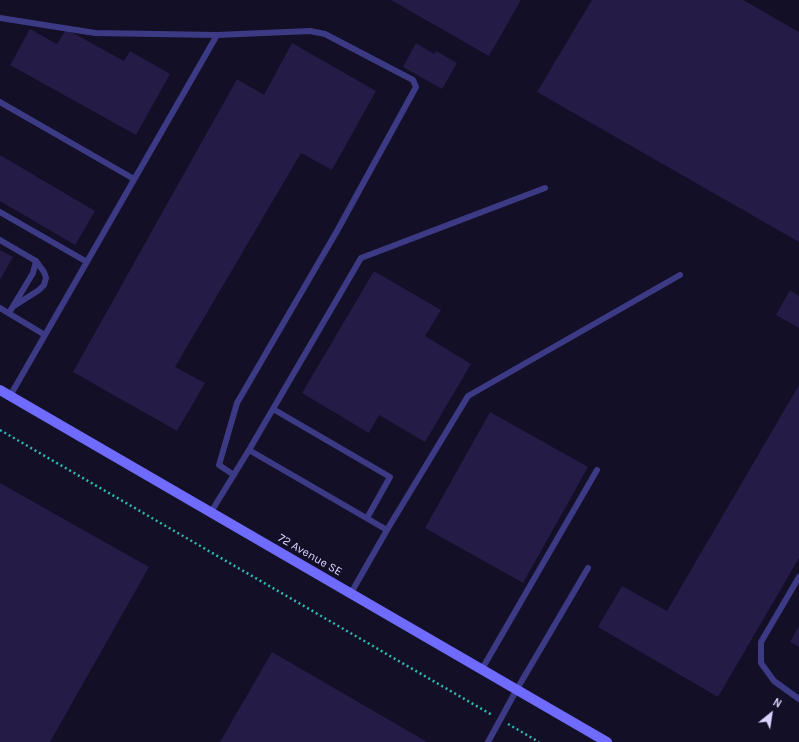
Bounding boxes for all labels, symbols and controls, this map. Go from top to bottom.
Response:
street label: 72 Avenue SE [275,531,345,579]
north arrow [751,694,791,734]
text: N [771,696,784,711]

